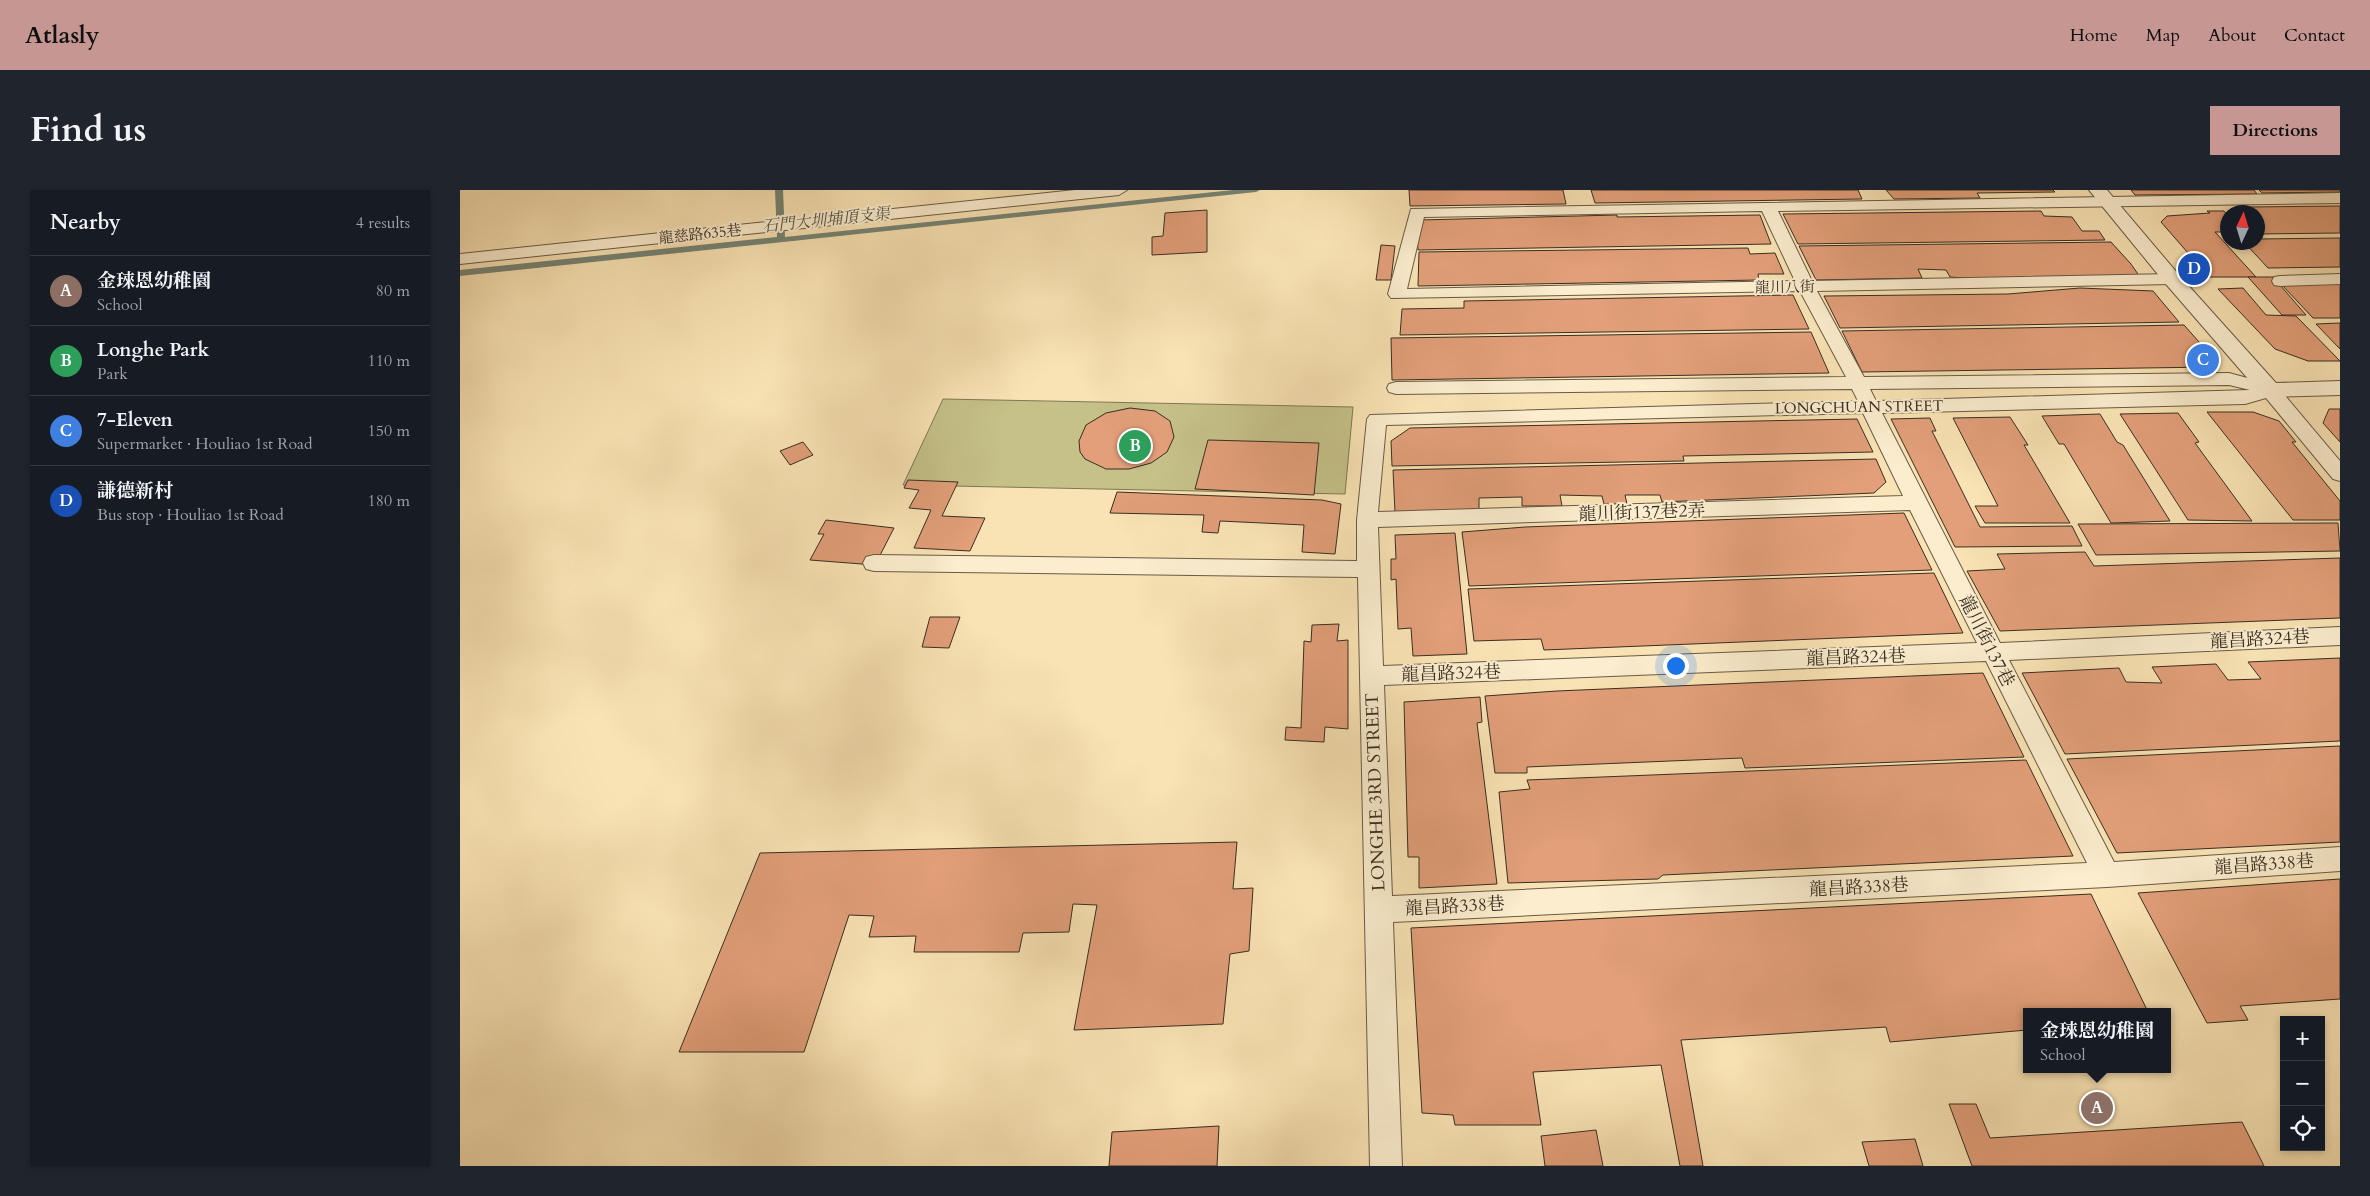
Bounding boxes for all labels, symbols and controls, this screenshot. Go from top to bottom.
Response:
text: Atlasly [25,19,99,52]
text: Home [2070,23,2118,48]
text: Map [2146,23,2180,48]
text: About [2208,23,2256,48]
text: Contact [2284,23,2345,48]
text: Find us [30,106,146,154]
button: Directions [2210,106,2340,155]
water label: 石門大圳埔頂支渠 [761,202,893,238]
north arrow [2220,205,2265,250]
text: Nearby [50,208,121,237]
text: 4 results [356,212,410,234]
street label: 龍慈路635巷 [658,220,742,248]
pin: D [2178,250,2210,288]
text: 金琜恩幼稚園 [97,268,211,294]
street label: 龍川八街 [1755,276,1815,298]
text: A [60,280,72,302]
text: 80 m [376,280,410,302]
text: School [97,294,142,316]
text: Longhe Park [97,337,209,363]
pin: C [2187,341,2219,379]
text: B [60,350,72,372]
text: 110 m [368,350,410,372]
text: Park [97,363,128,385]
street label: LONGCHUAN STREET [1774,396,1944,418]
text: 7-Eleven [97,407,173,433]
text: C [60,420,72,442]
text: 150 m [368,420,410,442]
pin: B [1119,427,1151,465]
text: Supermarket · Houliao 1st Road [97,433,313,455]
text: 謙德新村 [97,478,173,504]
text: D [59,490,73,512]
text: 180 m [368,490,410,512]
street label: 龍川街137巷2弄 [1578,498,1706,527]
text: Bus stop · Houliao 1st Road [97,504,284,526]
street label: 龍川街137巷 [1953,591,2020,691]
street label: 龍昌路324巷 [2210,624,2310,655]
street label: 龍昌路324巷 [1806,643,1906,672]
your location [1663,653,1689,679]
street label: 龍昌路324巷 [1401,659,1501,688]
street label: LONGHE 3RD STREET [1360,692,1391,892]
street label: 龍昌路338巷 [2213,849,2315,880]
street label: 龍昌路338巷 [1809,872,1909,903]
street label: 龍昌路338巷 [1405,891,1505,922]
popup [2023,1008,2171,1073]
map controls [2280,1016,2325,1151]
button: + [2280,1016,2325,1061]
text: 金琜恩幼稚園 [2040,1018,2154,1044]
text: School [2040,1044,2085,1066]
button: − [2280,1061,2325,1106]
pin: A [2081,1089,2113,1127]
button: locate [2280,1106,2325,1151]

